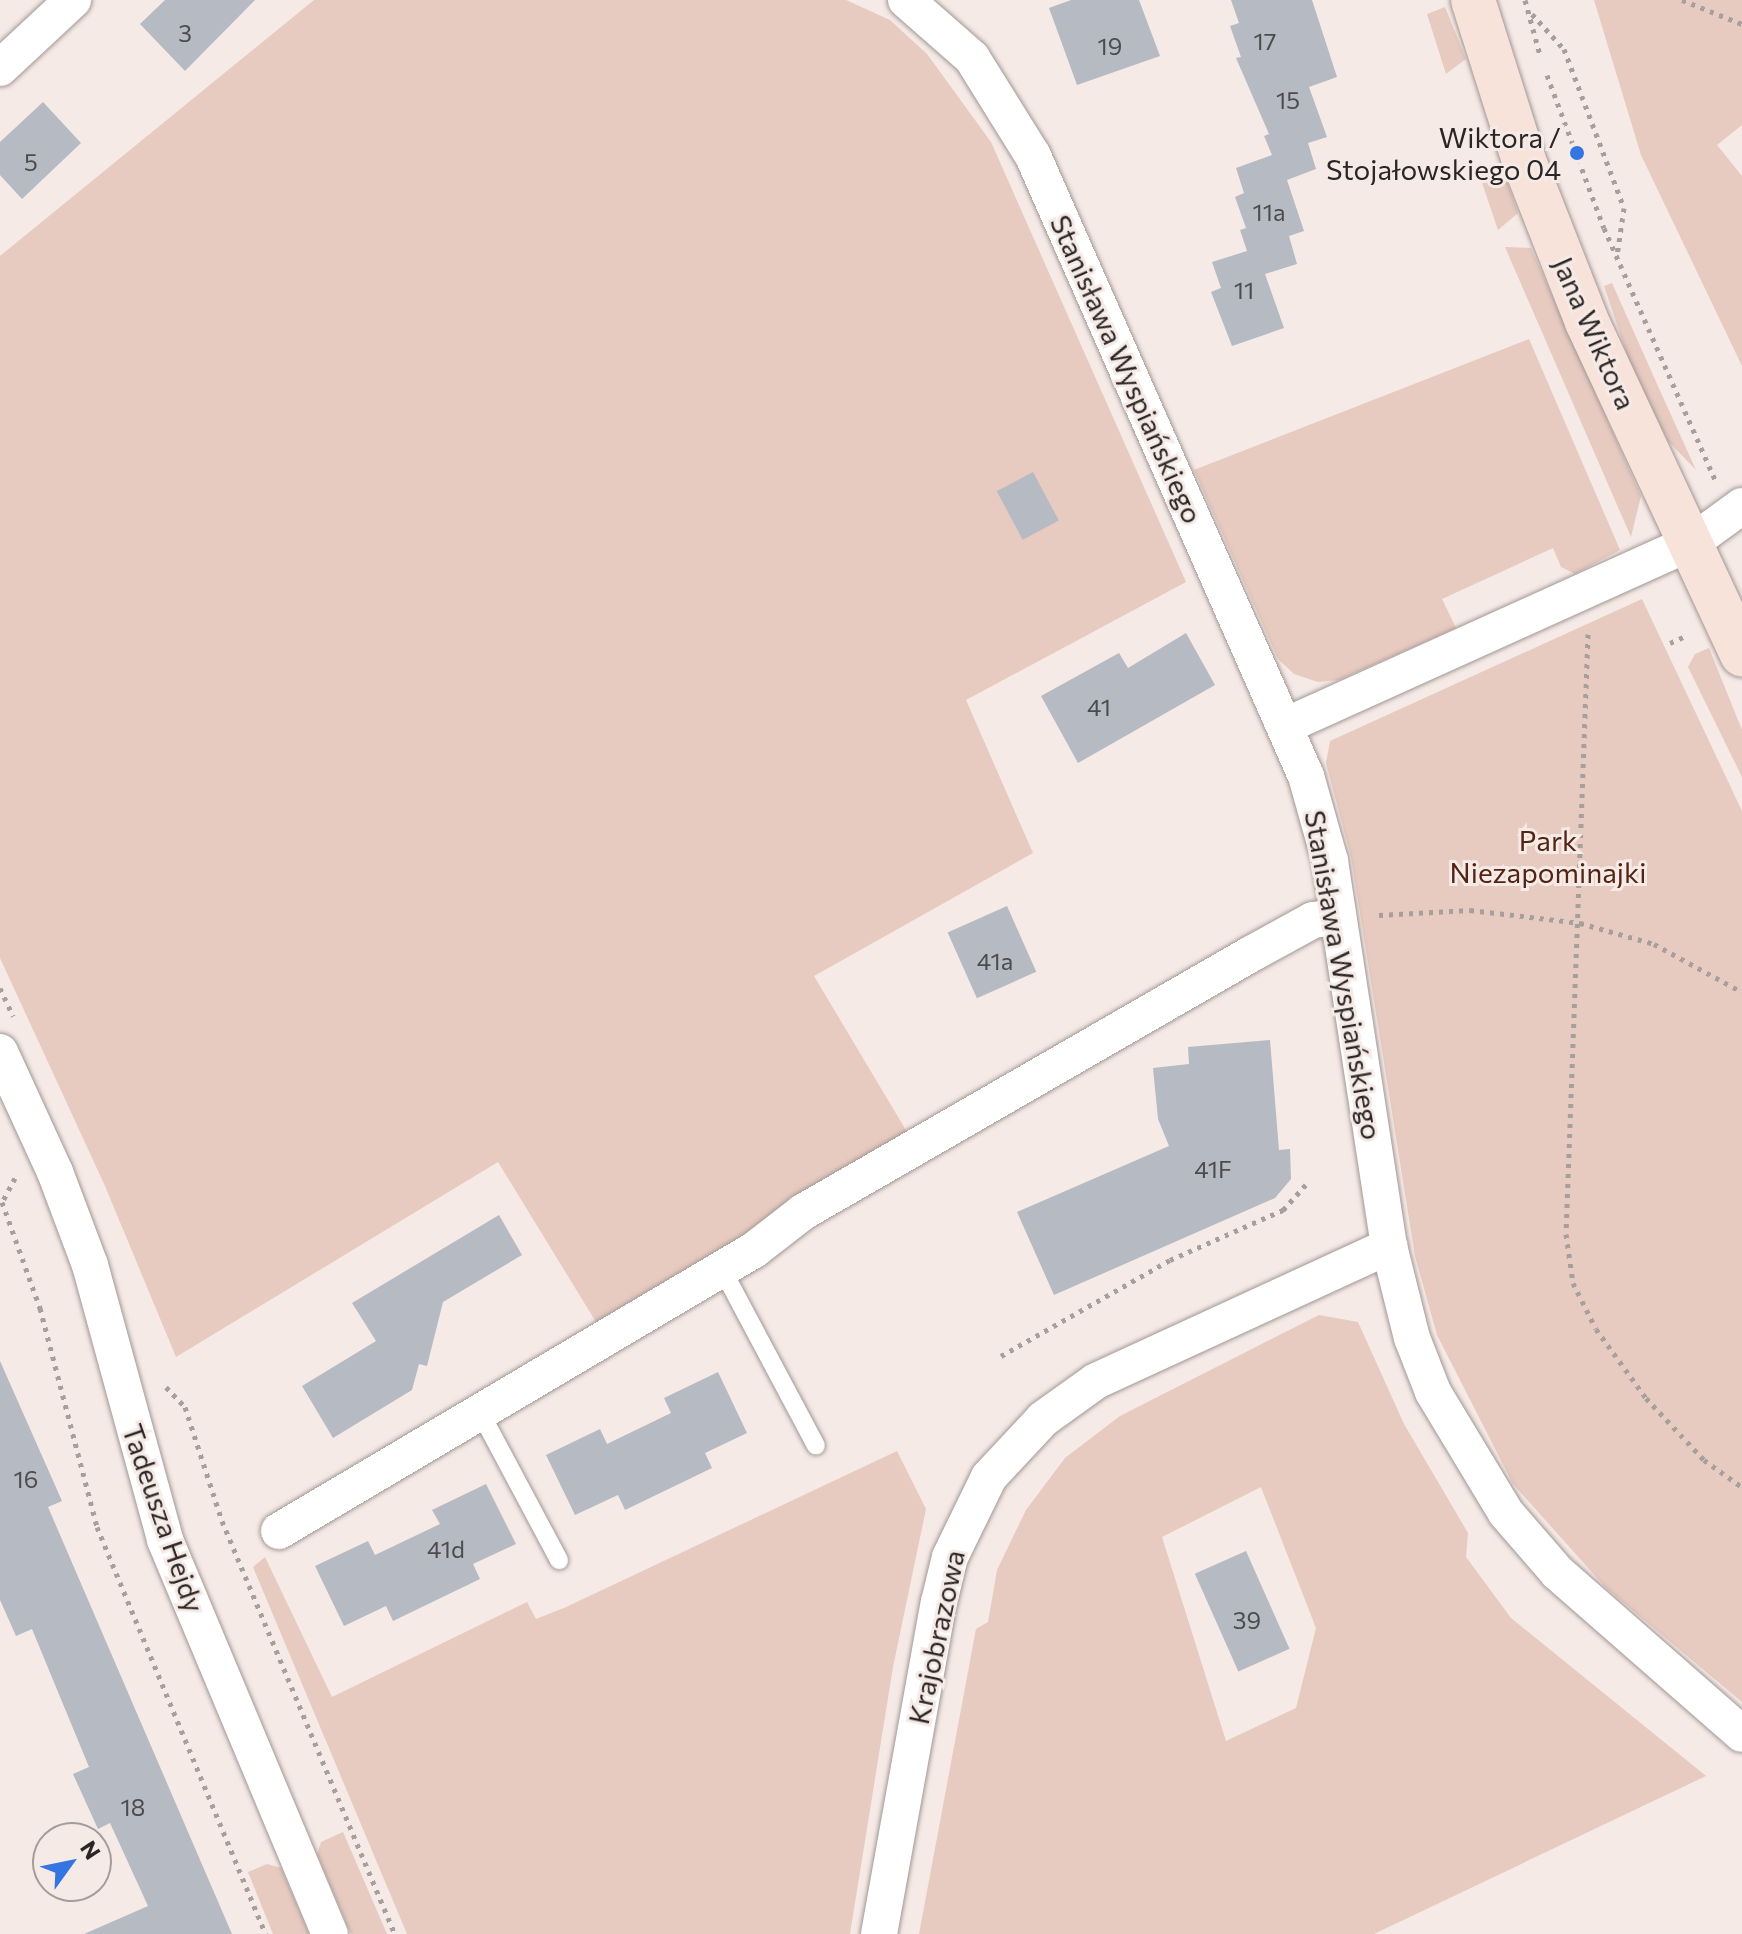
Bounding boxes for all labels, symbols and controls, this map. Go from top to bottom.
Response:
house number: 3 [178,19,192,47]
house number: 17 [1254,27,1276,55]
house number: 19 [1098,32,1122,60]
house number: 15 [1276,86,1300,114]
place label: Wiktora / Stojałowskiego 04 [1326,120,1561,186]
marker: Wiktora / Stojałowskiego 04 [1568,144,1586,162]
house number: 5 [24,148,38,176]
house number: 11a [1252,198,1286,226]
street label: Stanisława Wyspiańskiego [1044,210,1210,528]
street label: Jana Wiktora [1546,252,1644,414]
house number: 11 [1234,276,1254,304]
house number: 41 [1087,693,1111,721]
street label: Stanisława Wyspiańskiego [1298,808,1390,1142]
park label: Park Niezapominajki [1450,823,1646,889]
house number: 41a [977,947,1013,975]
house number: 41F [1194,1155,1232,1183]
street label: Tadeusza Hejdy [116,1419,212,1617]
house number: 16 [14,1465,38,1493]
house number: 41d [427,1535,465,1563]
street label: Krajobrazowa [901,1547,971,1727]
house number: 39 [1233,1606,1261,1634]
house number: 18 [121,1793,145,1821]
north arrow [32,1822,112,1902]
text: N [75,1835,107,1864]

